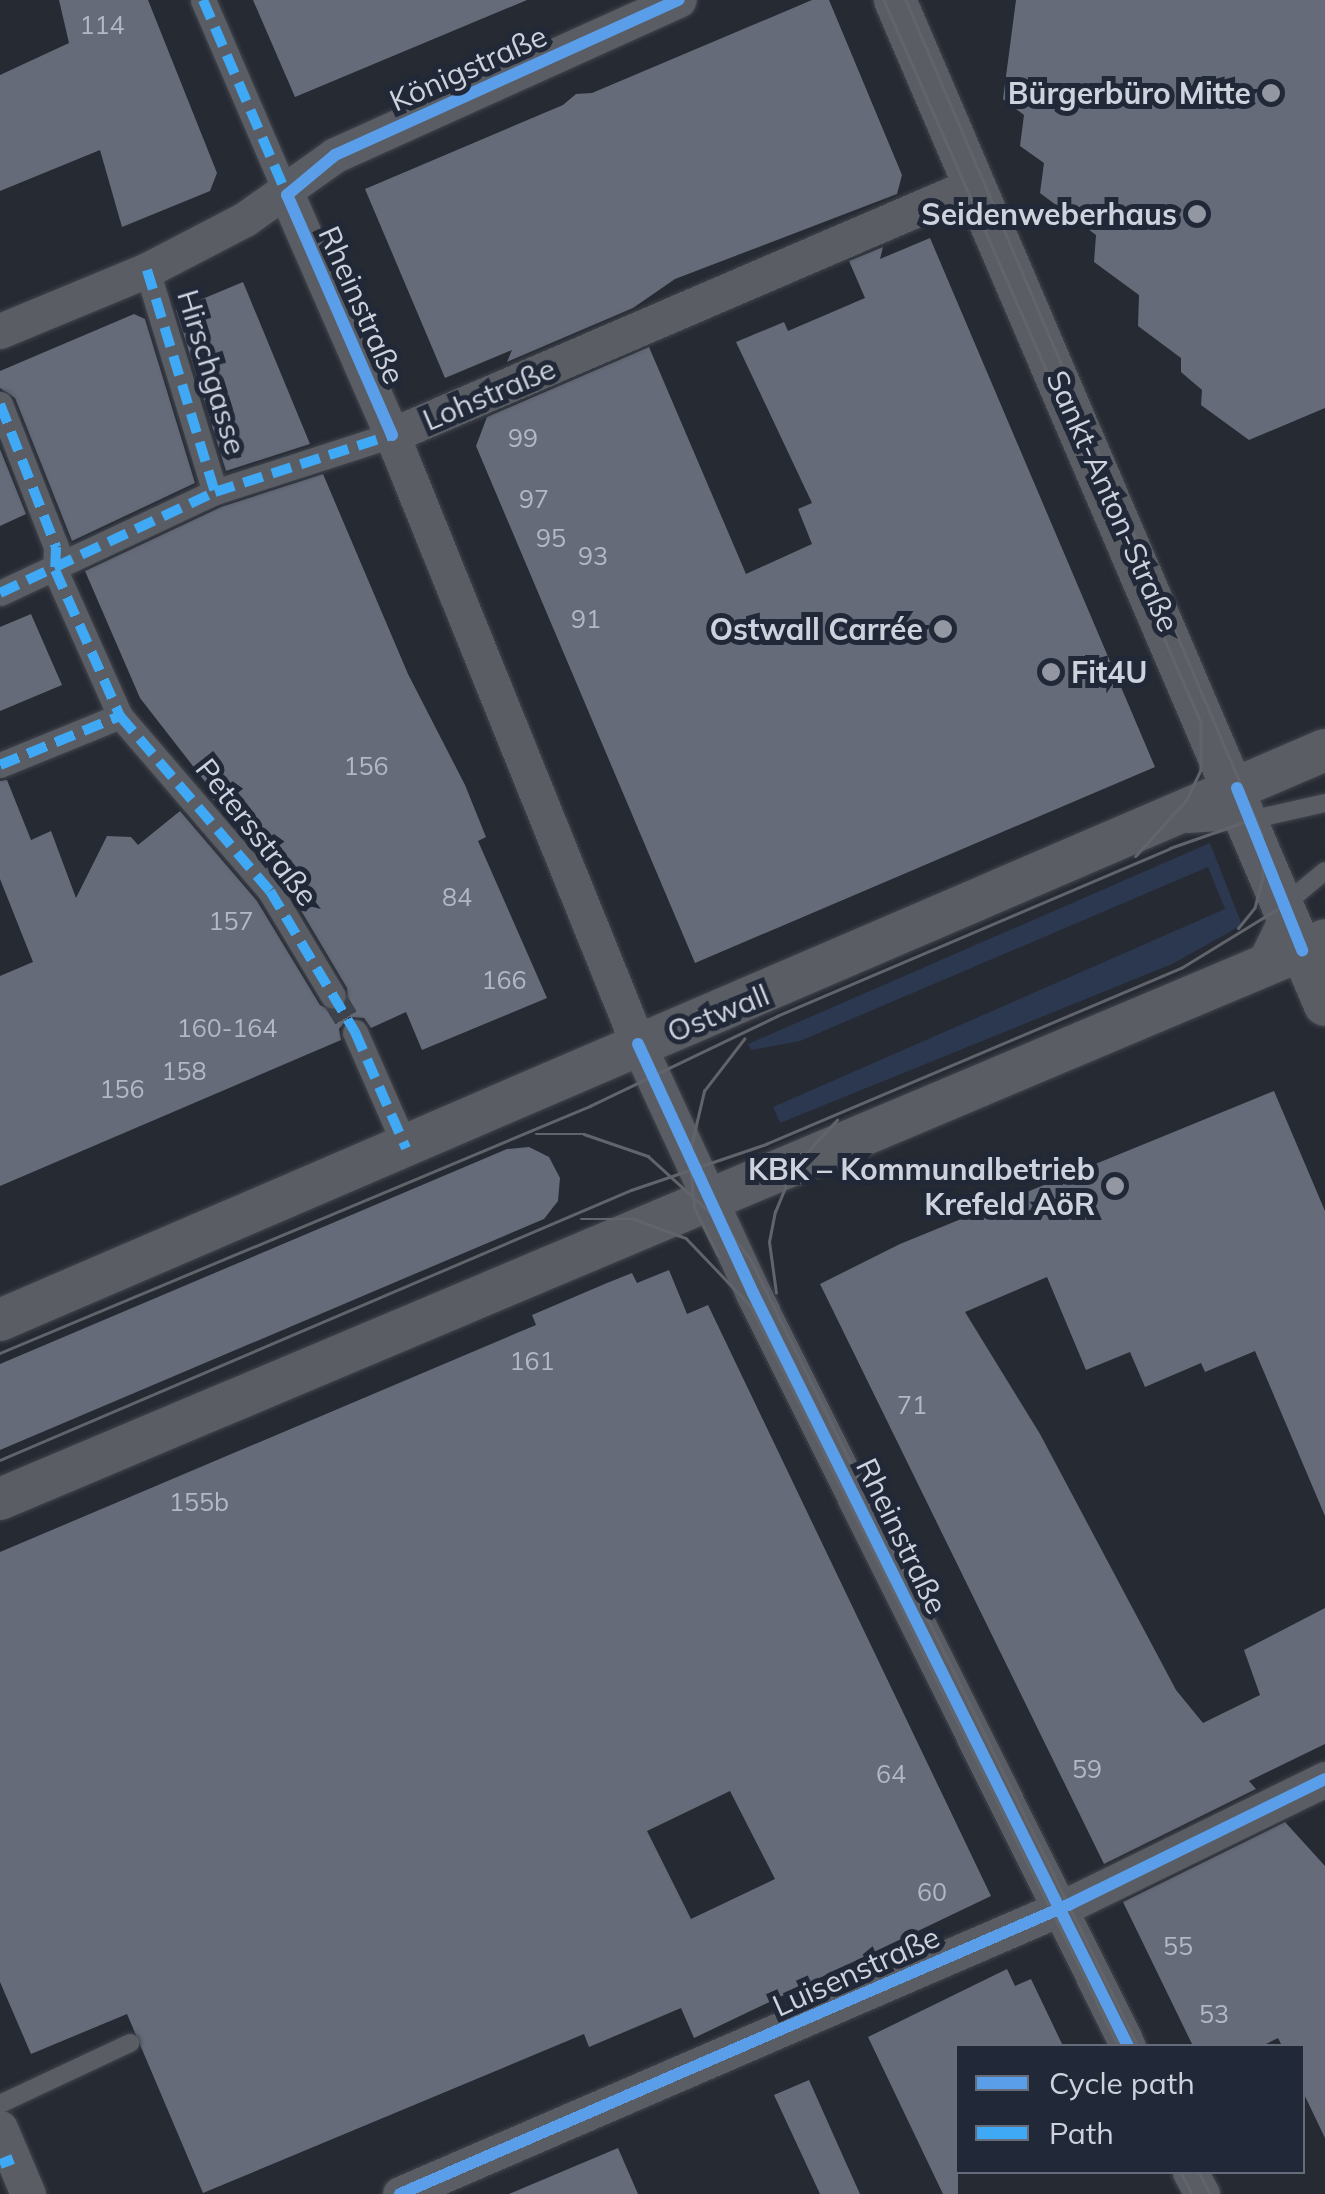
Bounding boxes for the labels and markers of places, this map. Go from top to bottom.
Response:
place label: Bürgerbüro Mitte [1008,75,1251,111]
marker: Bürgerbüro Mitte [1260,82,1282,104]
place label: Seidenweberhaus [921,196,1177,232]
marker: Seidenweberhaus [1186,203,1208,225]
place label: Ostwall Carrée [709,611,923,647]
marker: Ostwall Carrée [932,618,954,640]
place label: Fit4U [1071,654,1148,690]
marker: Fit4U [1040,661,1062,683]
place label: KBK – Kommunalbetrieb Krefeld AöR [748,1151,1095,1222]
marker: KBK – Kommunalbetrieb Krefeld AöR [1104,1175,1126,1197]

